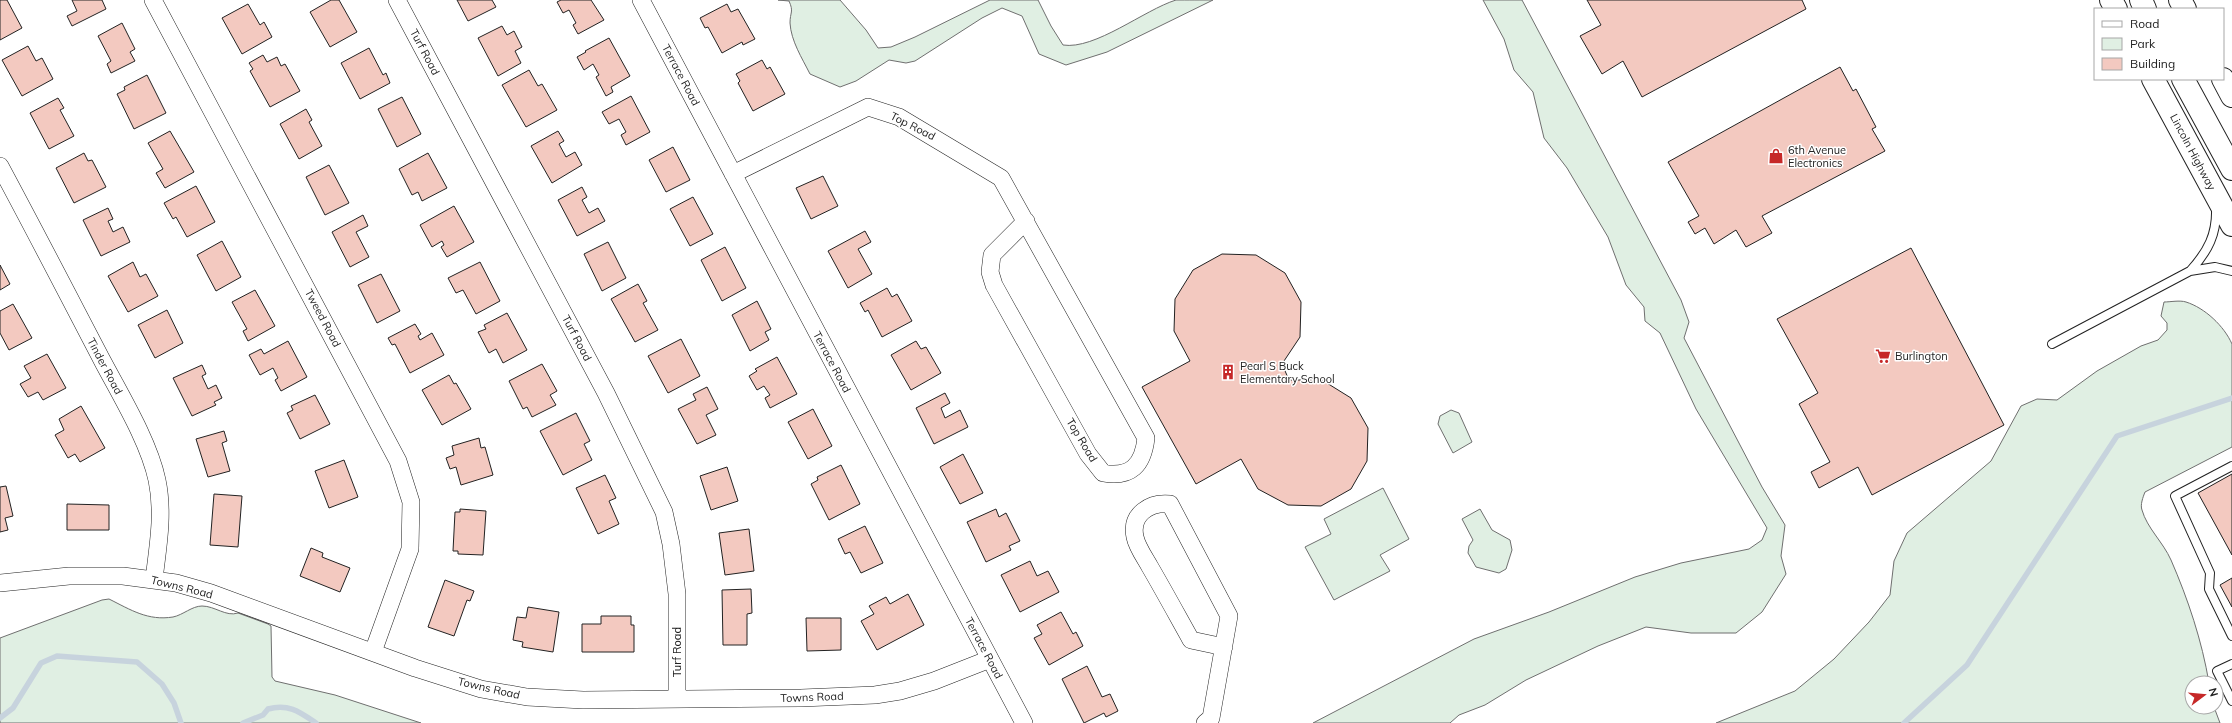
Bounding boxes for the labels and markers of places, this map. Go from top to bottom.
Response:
place label: 6th Avenue Electronics [1788,143,1846,170]
shop icon: 6th Avenue Electronics [1767,147,1785,165]
supermarket icon: Burlington [1874,347,1892,365]
place label: Burlington [1895,349,1948,363]
place label: Pearl S Buck Elementary School [1240,359,1335,386]
building icon: Pearl S Buck Elementary School [1219,363,1237,381]

